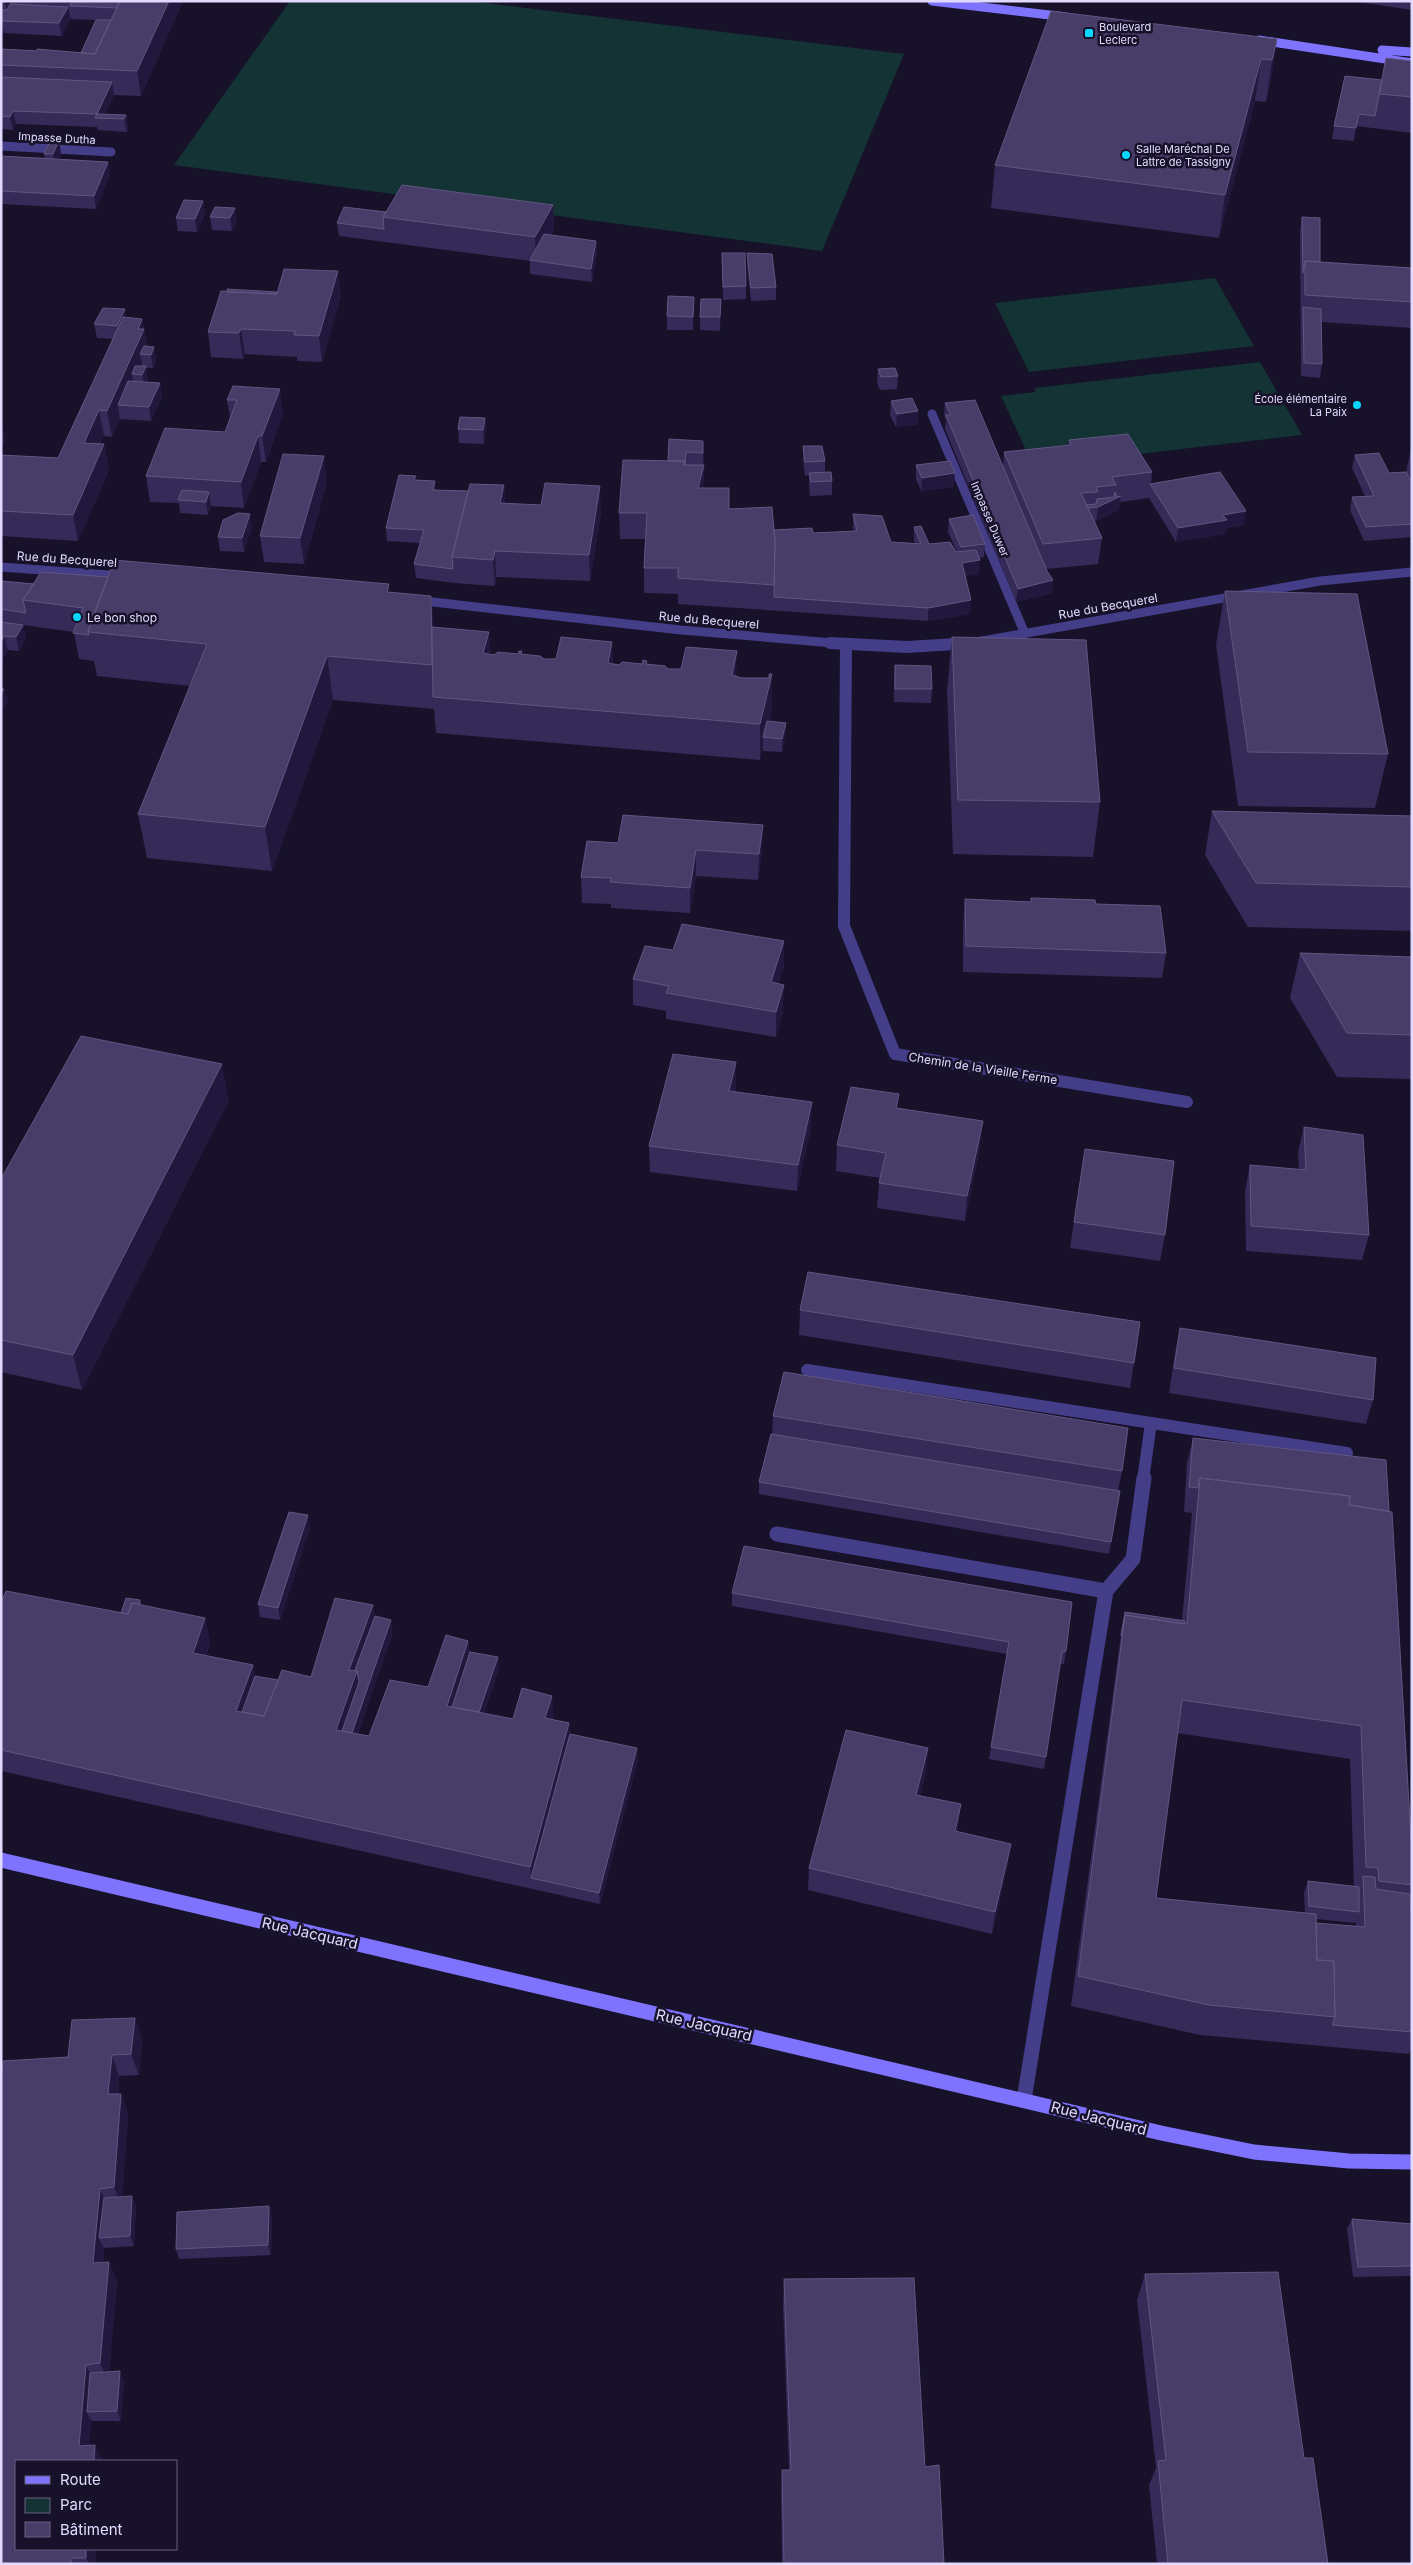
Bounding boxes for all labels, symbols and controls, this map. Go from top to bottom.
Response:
place label: Boulevard Leclerc [1099,20,1151,47]
marker: Boulevard Leclerc [1083,27,1095,39]
street label: Impasse Dutha [18,129,96,147]
place label: Salle Maréchal De Lattre de Tassigny [1136,142,1231,169]
marker: Salle Maréchal De Lattre de Tassigny [1120,149,1132,161]
place label: École élémentaire La Paix [1254,392,1347,419]
marker: École élémentaire La Paix [1351,399,1363,411]
street label: Impasse Duwer [968,479,1012,559]
street label: Rue du Becquerel [16,548,118,570]
street label: Rue du Becquerel [1057,590,1159,622]
street label: Rue du Becquerel [658,608,760,632]
place label: Le bon shop [87,610,157,625]
marker: Le bon shop [71,611,83,623]
street label: Chemin de la Vieille Ferme [907,1049,1059,1087]
street label: Rue Jacquard [260,1913,360,1953]
street label: Rue Jacquard [654,2005,754,2045]
street label: Rue Jacquard [1049,2097,1149,2139]
legend [15,2460,178,2550]
text: Route [60,2470,101,2489]
text: Parc [60,2495,92,2514]
text: Bâtiment [60,2520,123,2539]

